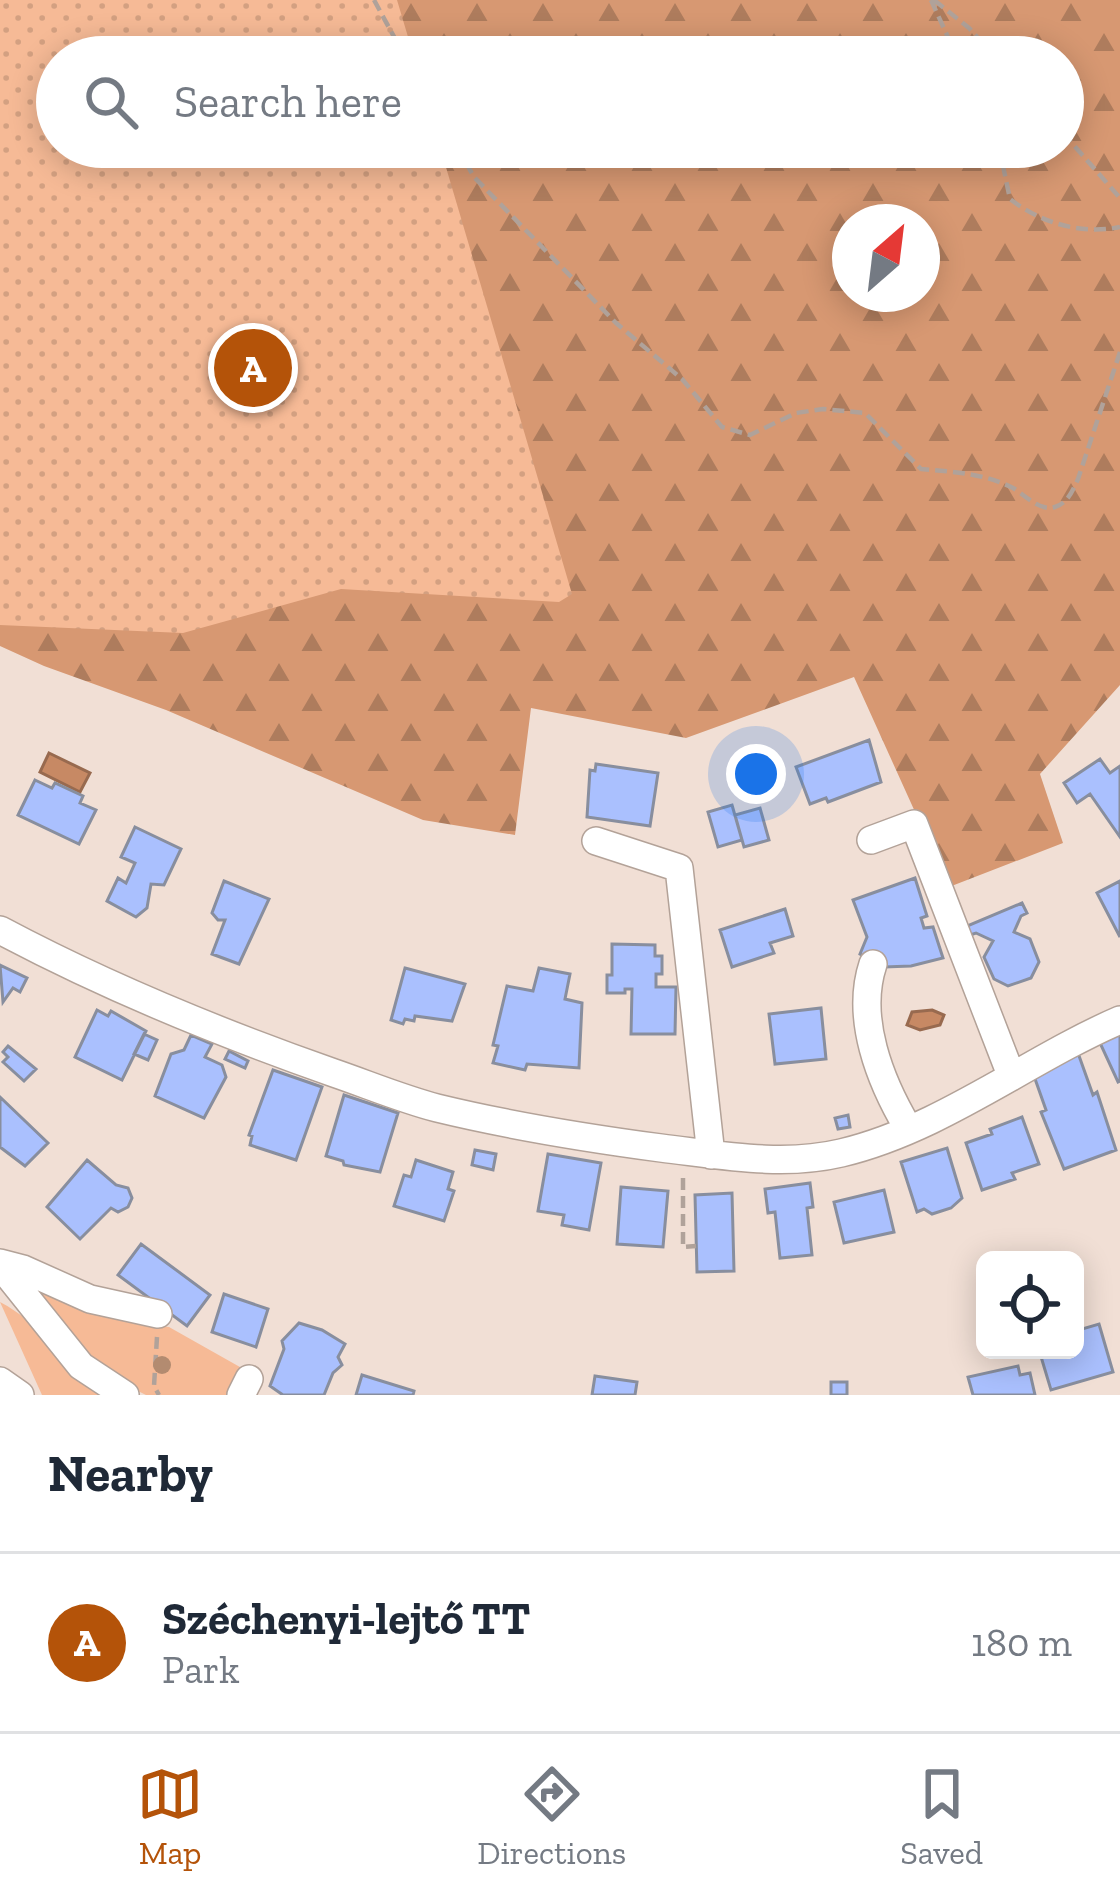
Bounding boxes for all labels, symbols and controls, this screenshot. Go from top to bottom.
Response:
search box [36,36,1084,168]
icon: search [78,69,144,135]
text: Search here [174,75,402,129]
north arrow [832,204,940,312]
pin: A [214,323,292,413]
your location [726,744,786,804]
map controls [976,1251,1084,1359]
button: locate [976,1251,1084,1359]
text: Nearby [48,1443,213,1504]
text: Széchenyi-lejtő TT [162,1592,530,1646]
text: A [74,1619,100,1666]
text: 180 m [971,1619,1072,1666]
text: Park [162,1646,239,1693]
tab: Map [137,1761,203,1872]
tab: Directions [477,1761,626,1872]
tab: Saved [900,1761,983,1872]

